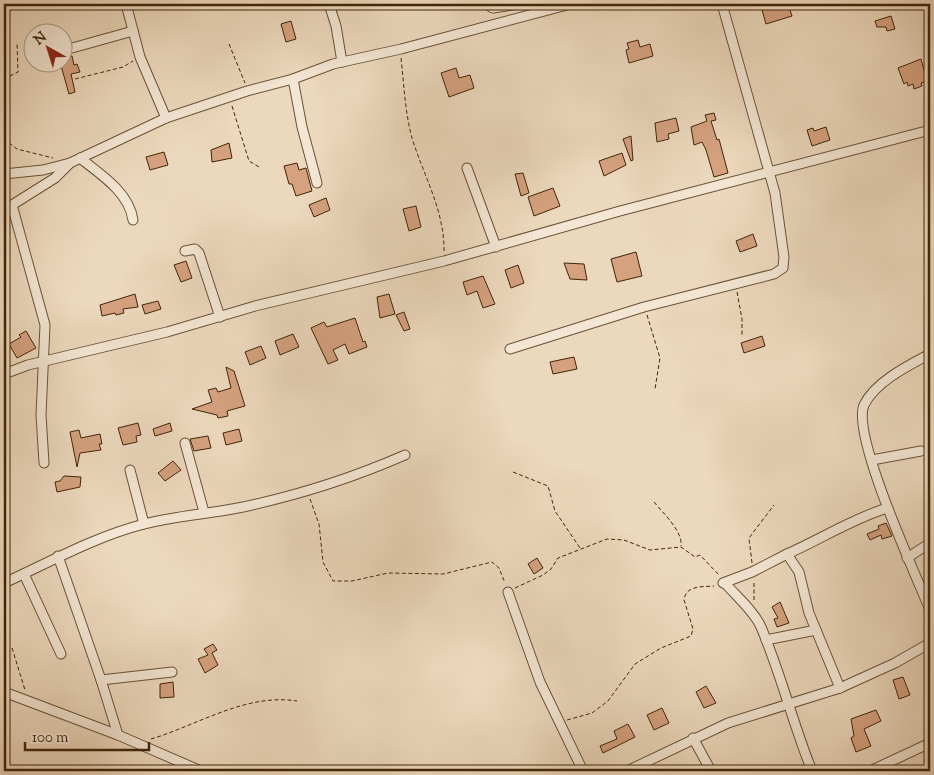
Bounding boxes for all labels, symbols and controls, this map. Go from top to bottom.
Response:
north arrow [22,22,72,72]
text: N [30,28,52,51]
scale bar [25,720,149,752]
text: 100 m [32,728,69,749]

